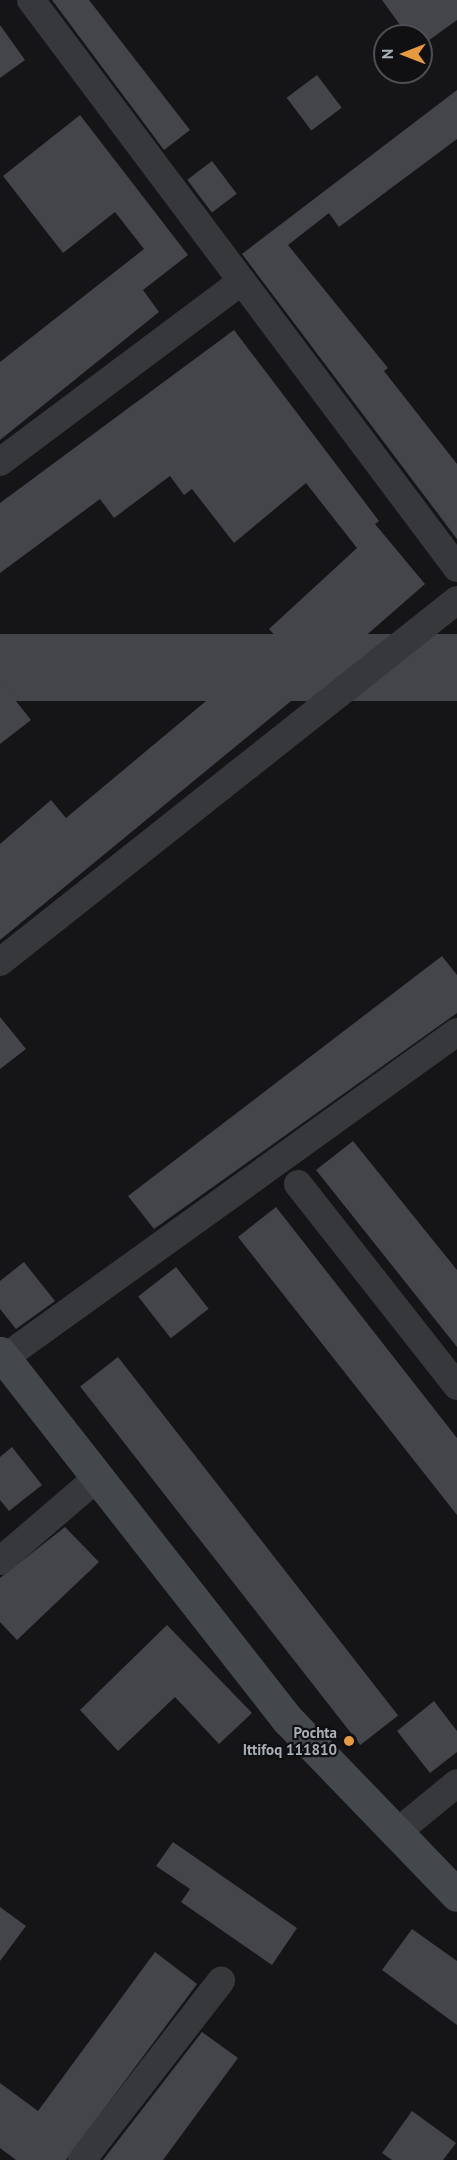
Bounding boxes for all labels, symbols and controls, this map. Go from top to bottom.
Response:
north arrow [373,24,433,84]
text: N [377,49,397,59]
place label: Pochta Ittifoq 111810 [243,1723,337,1758]
marker: Pochta Ittifoq 111810 [342,1734,356,1748]

